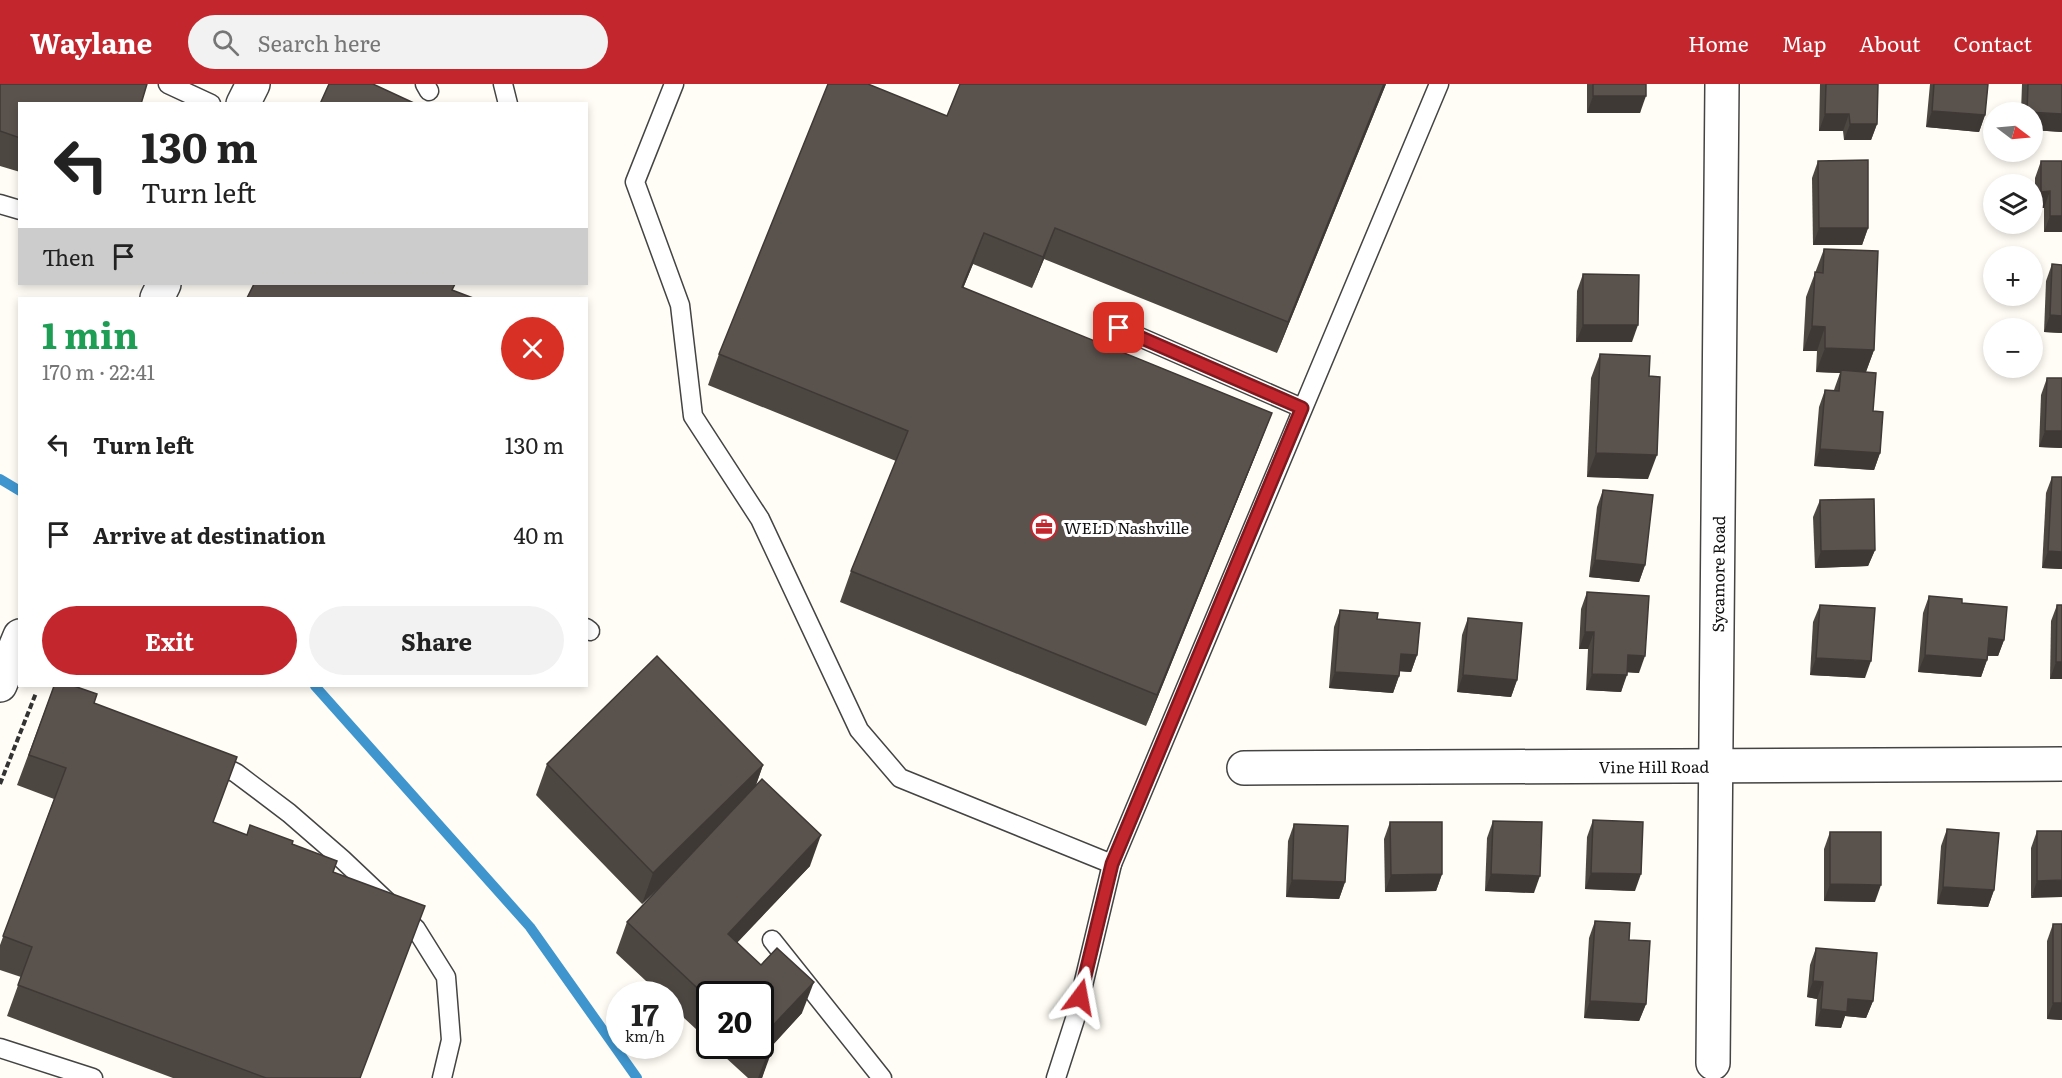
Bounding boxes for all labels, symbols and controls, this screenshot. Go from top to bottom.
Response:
search box [188,15,608,69]
text: Waylane [30,21,152,63]
icon: search [209,26,242,59]
text: Search here [257,26,381,59]
text: Home [1688,27,1749,58]
text: Map [1782,27,1826,58]
text: About [1859,27,1921,58]
text: Contact [1954,27,2032,58]
north arrow [1983,102,2043,162]
map controls [1983,102,2043,378]
text: 130 m [141,114,258,176]
icon: left [42,126,120,204]
text: Turn left [141,171,256,211]
button: layers [1983,174,2043,234]
text: Then [42,240,95,273]
icon: arrive [107,240,140,273]
button: + [1983,246,2043,306]
pin [1093,302,1144,353]
text: 1 min [42,307,138,360]
icon: arrive [1102,311,1135,344]
button: close [501,317,564,380]
button: − [1983,318,2043,378]
text: 170 m · 22:41 [42,356,155,386]
icon: left [42,428,75,461]
text: Turn left [93,428,194,461]
text: 130 m [505,428,564,461]
office icon: WELD Nashville [1029,512,1059,542]
place label: WELD Nashville [1064,515,1189,539]
street label: Sycamore Road [1705,515,1730,633]
icon: arrive [42,518,75,551]
text: Arrive at destination [93,518,326,551]
text: 40 m [513,518,564,551]
button: Exit [42,606,297,675]
button: Share [309,606,564,675]
street label: Vine Hill Road [1599,754,1710,778]
position arrow [1048,965,1112,1029]
speed limit sign: 20 [696,981,774,1059]
text: 17 [631,991,659,1035]
text: km/h [625,1024,665,1047]

